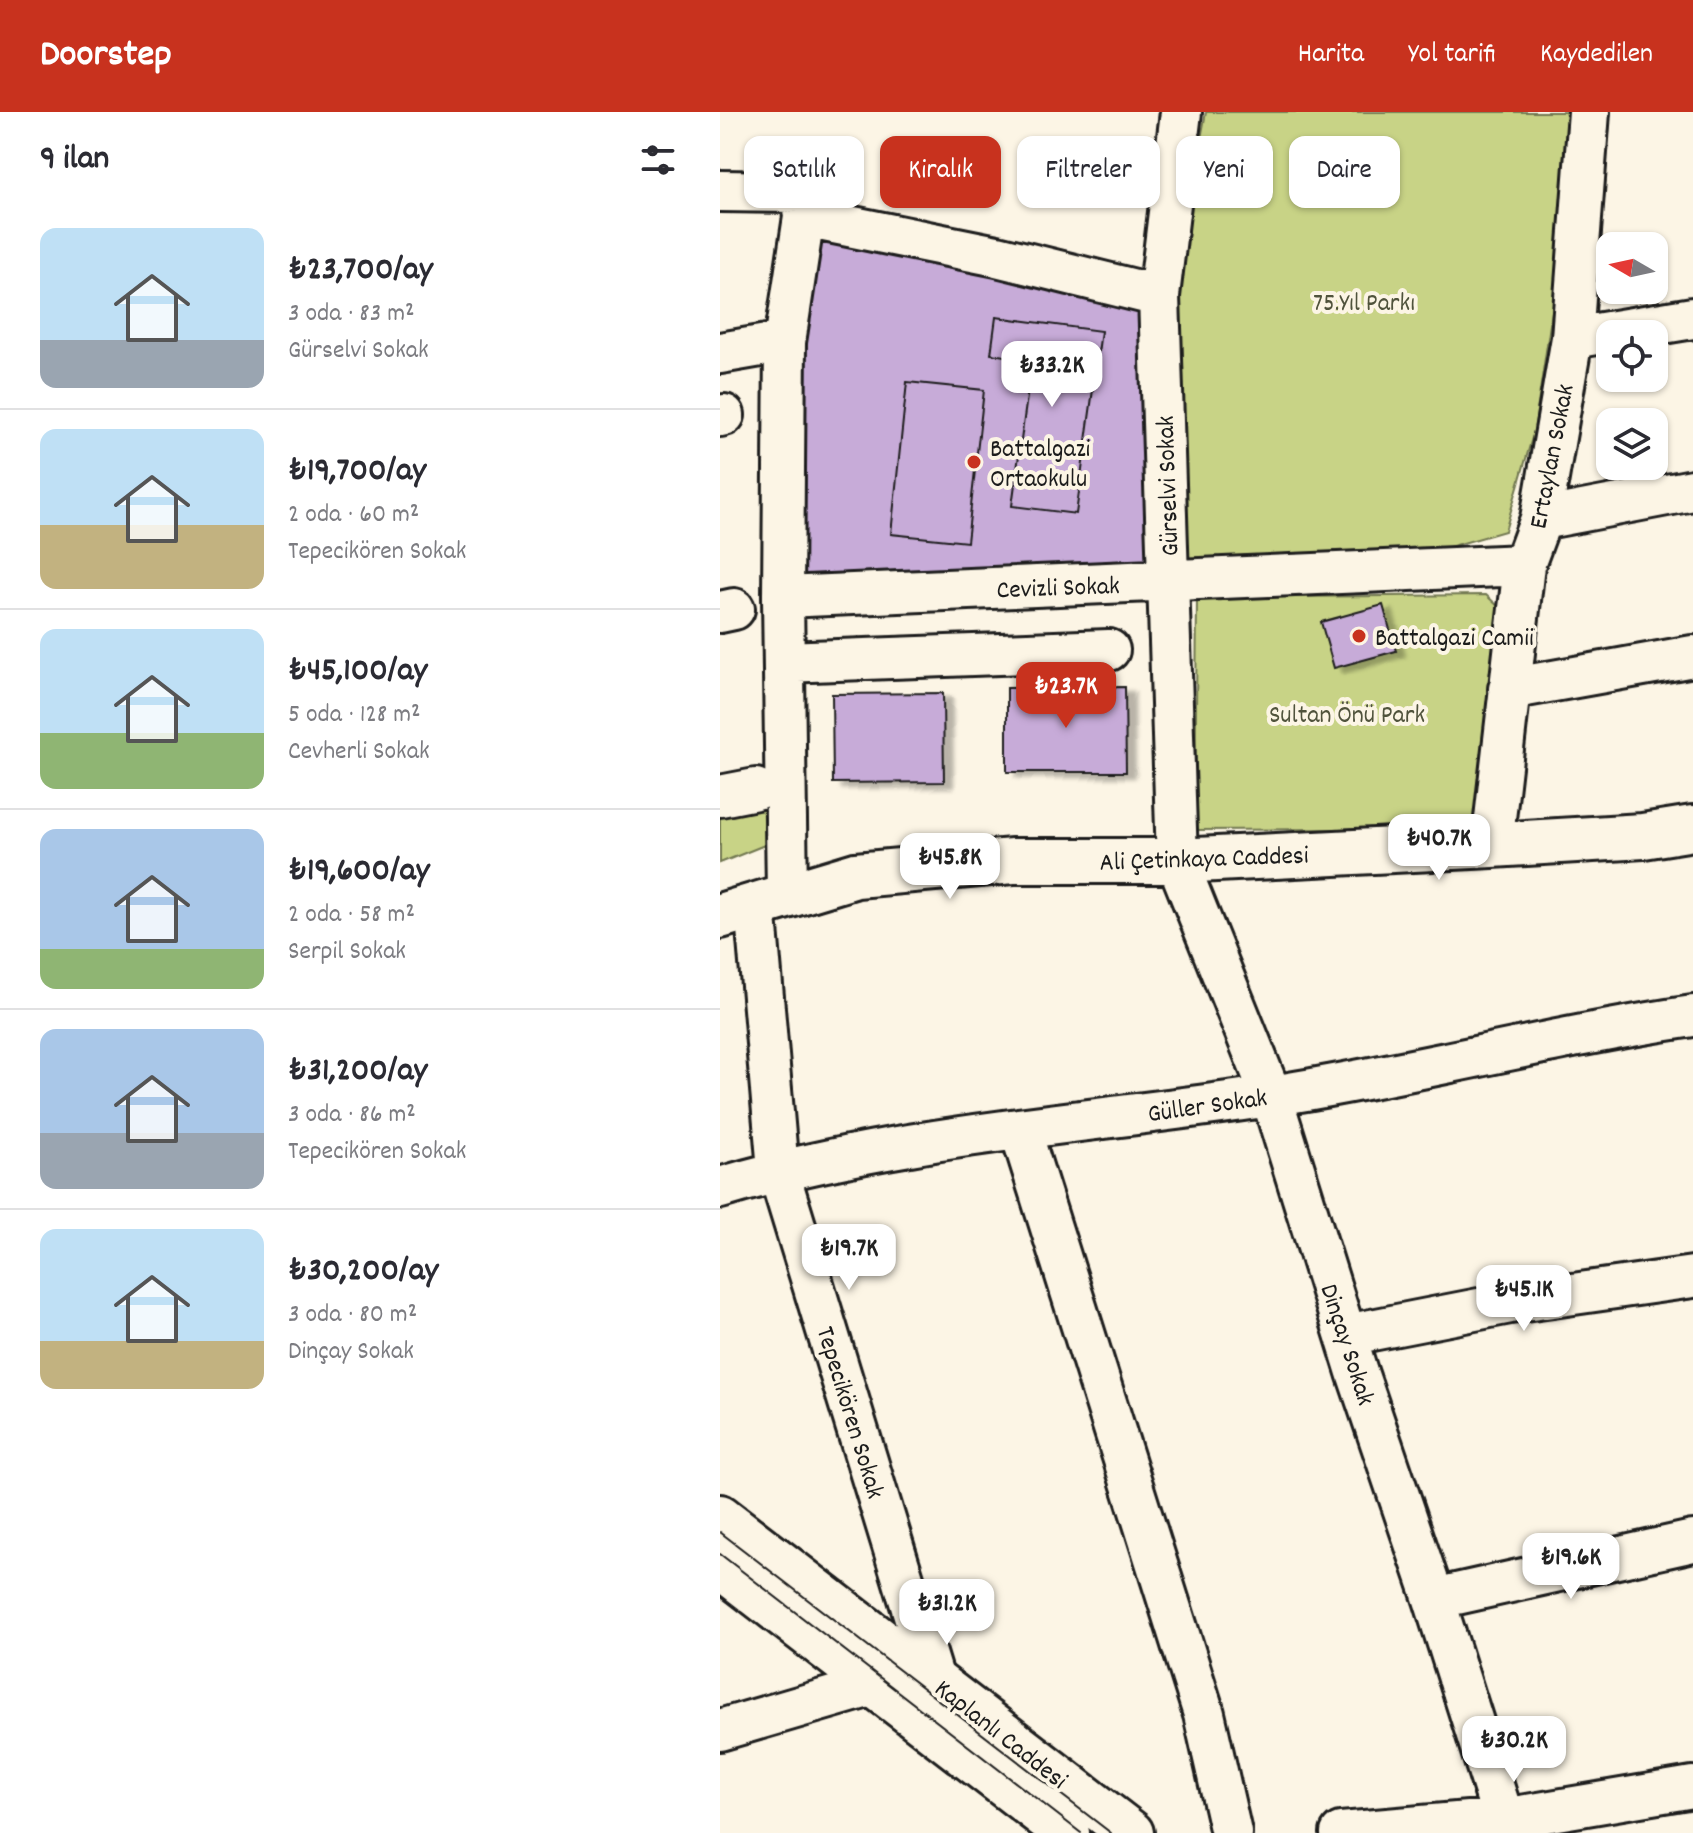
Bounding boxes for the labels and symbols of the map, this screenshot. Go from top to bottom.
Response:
north arrow [1596,232,1668,304]
park label: 75.Yıl Parkı [1313,286,1415,323]
pin: ₺33.2K [987,341,1117,409]
street label: Ertaylan Sokak [1521,381,1586,532]
street label: Gürselvi Sokak [1149,415,1190,557]
place label: Battalgazi Ortaokulu [990,432,1091,499]
marker: Battalgazi Ortaokulu [965,453,983,471]
street label: Cevizli Sokak [996,569,1120,610]
place label: Battalgazi Camii [1375,621,1534,658]
marker: Battalgazi Camii [1350,627,1368,645]
pin: ₺23.7K [1001,662,1131,730]
park label: Sultan Önü Park [1269,698,1425,735]
pin: ₺40.7K [1374,814,1504,882]
pin: ₺45.8K [885,833,1015,901]
street label: Ali Çetinkaya Caddesi [1099,838,1309,883]
street label: Güller Sokak [1145,1081,1270,1134]
pin: ₺19.7K [784,1224,914,1292]
pin: ₺45.1K [1459,1265,1589,1333]
street label: Dinçay Sokak [1309,1280,1383,1411]
street label: Tepecikören Sokak [805,1322,892,1504]
pin: ₺19.6K [1506,1533,1636,1601]
pin: ₺31.2K [882,1579,1012,1647]
street label: Kaplanlı Caddesi [925,1672,1074,1800]
pin: ₺30.2K [1449,1716,1579,1784]

